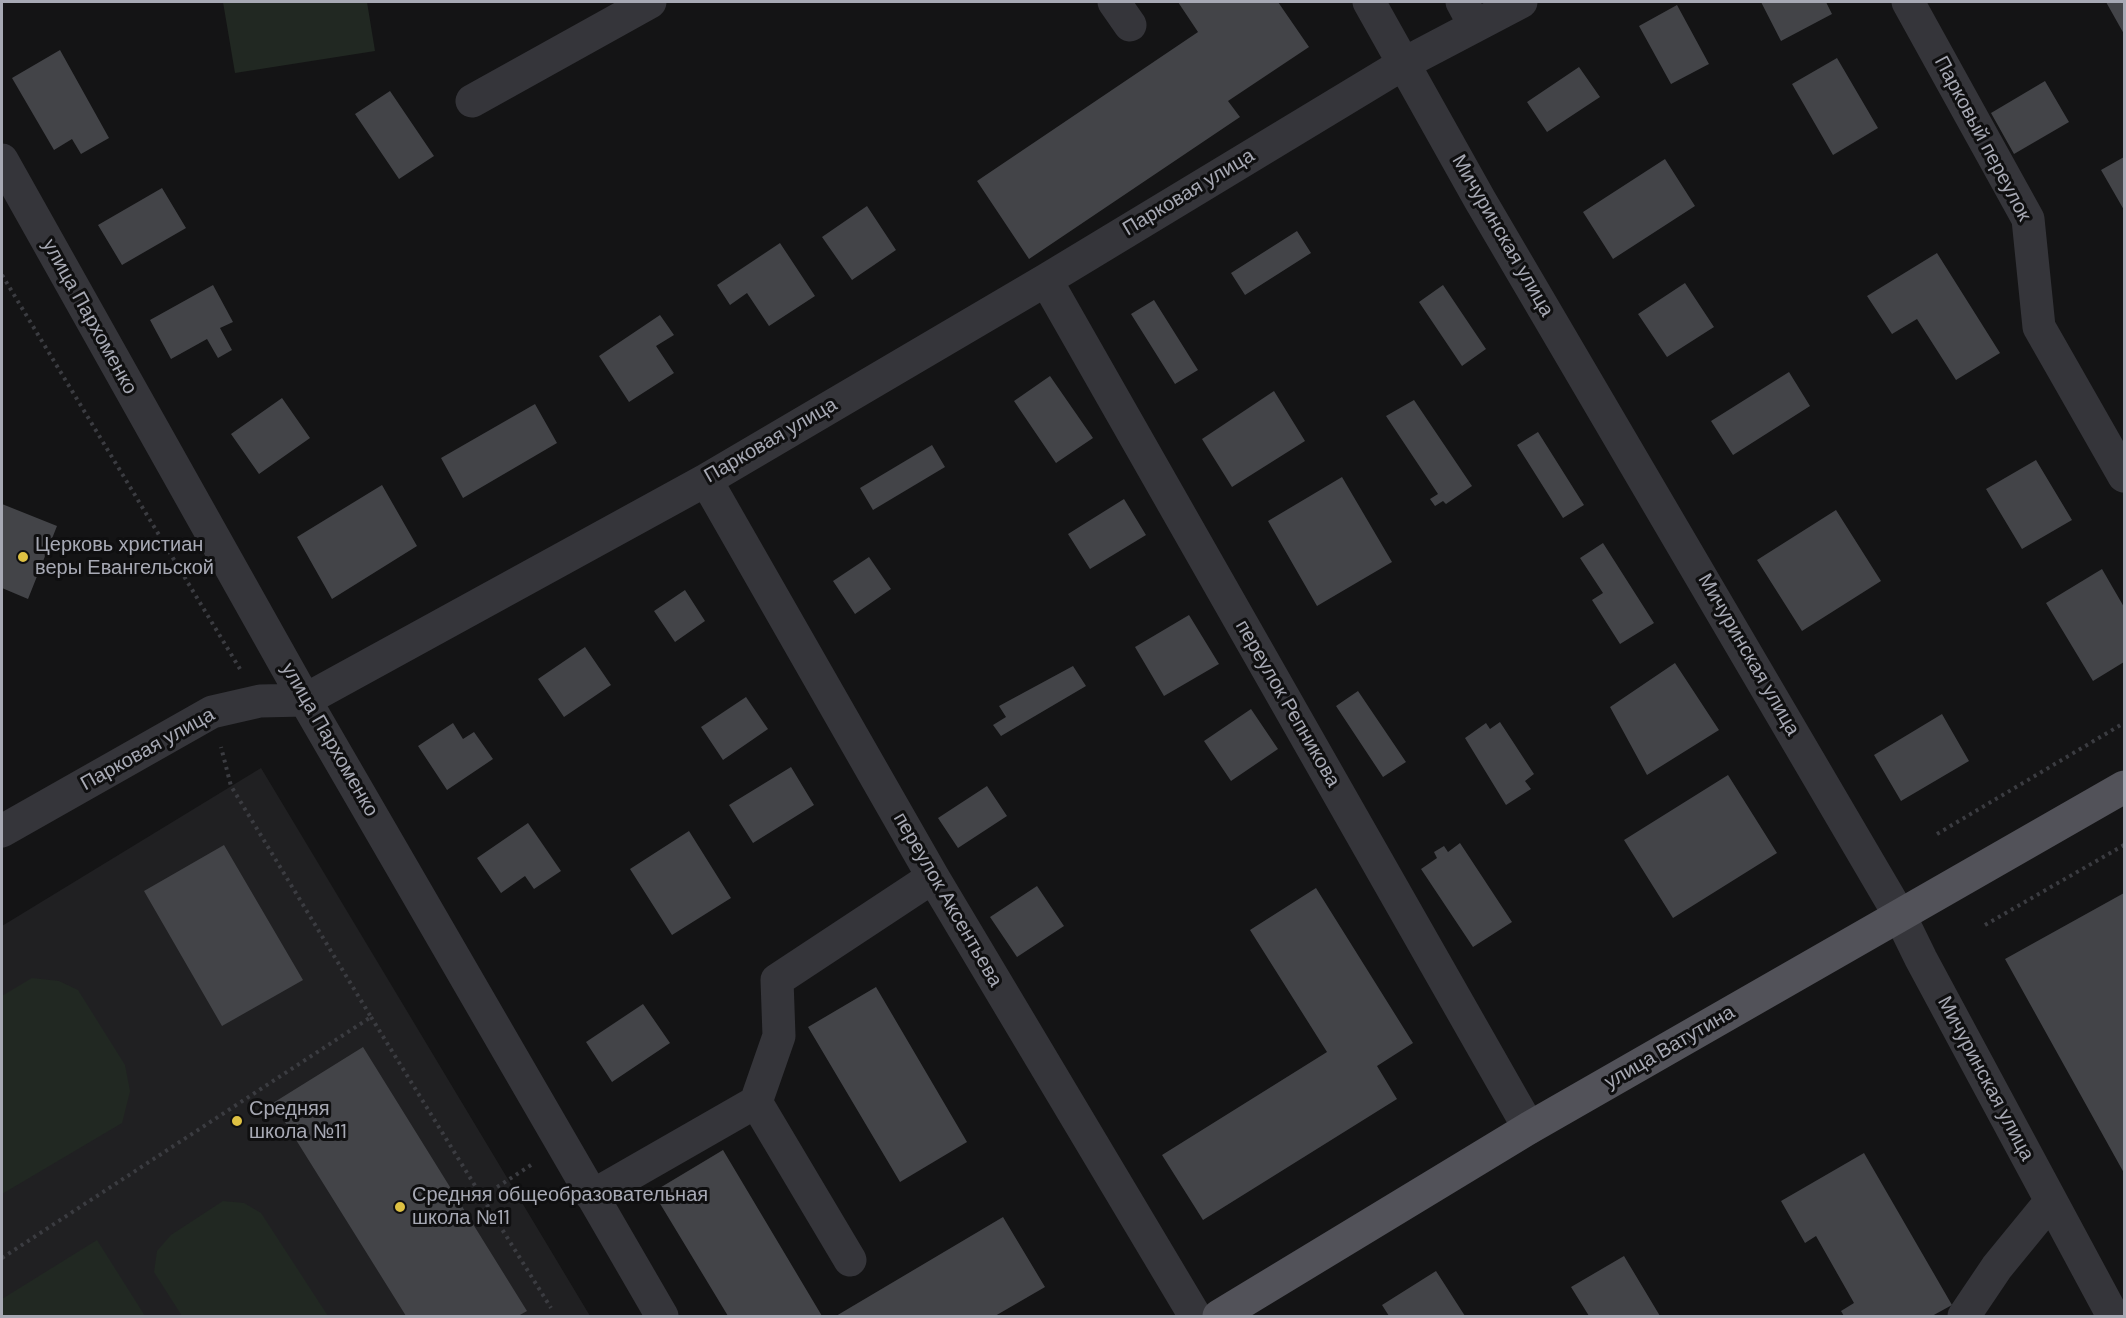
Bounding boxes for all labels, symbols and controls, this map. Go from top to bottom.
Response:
street label: Парковый переулок [1928,52,2036,226]
street label: Парковая улица [1119,144,1259,242]
street label: Мичуринская улица [1446,151,1558,321]
street label: улица Пархоменко [36,235,142,399]
street label: Парковая улица [700,393,842,489]
place label: Церковь христиан веры Евангельской [35,534,214,581]
marker: Церковь христиан веры Евангельской [16,550,30,564]
street label: Мичуринская улица [1692,570,1804,740]
street label: переулок Репникова [1229,616,1345,792]
street label: улица Пархоменко [275,659,383,821]
street label: Парковая улица [77,703,219,797]
street label: переулок Аксентьева [887,809,1007,991]
street label: Мичуринская улица [1931,993,2039,1165]
street label: улица Ватутина [1601,1001,1739,1095]
place label: Средняя школа №11 [249,1098,347,1145]
marker: Средняя школа №11 [230,1114,244,1128]
place label: Средняя общеобразовательная школа №11 [412,1184,708,1231]
marker: Средняя общеобразовательная школа №11 [393,1200,407,1214]

